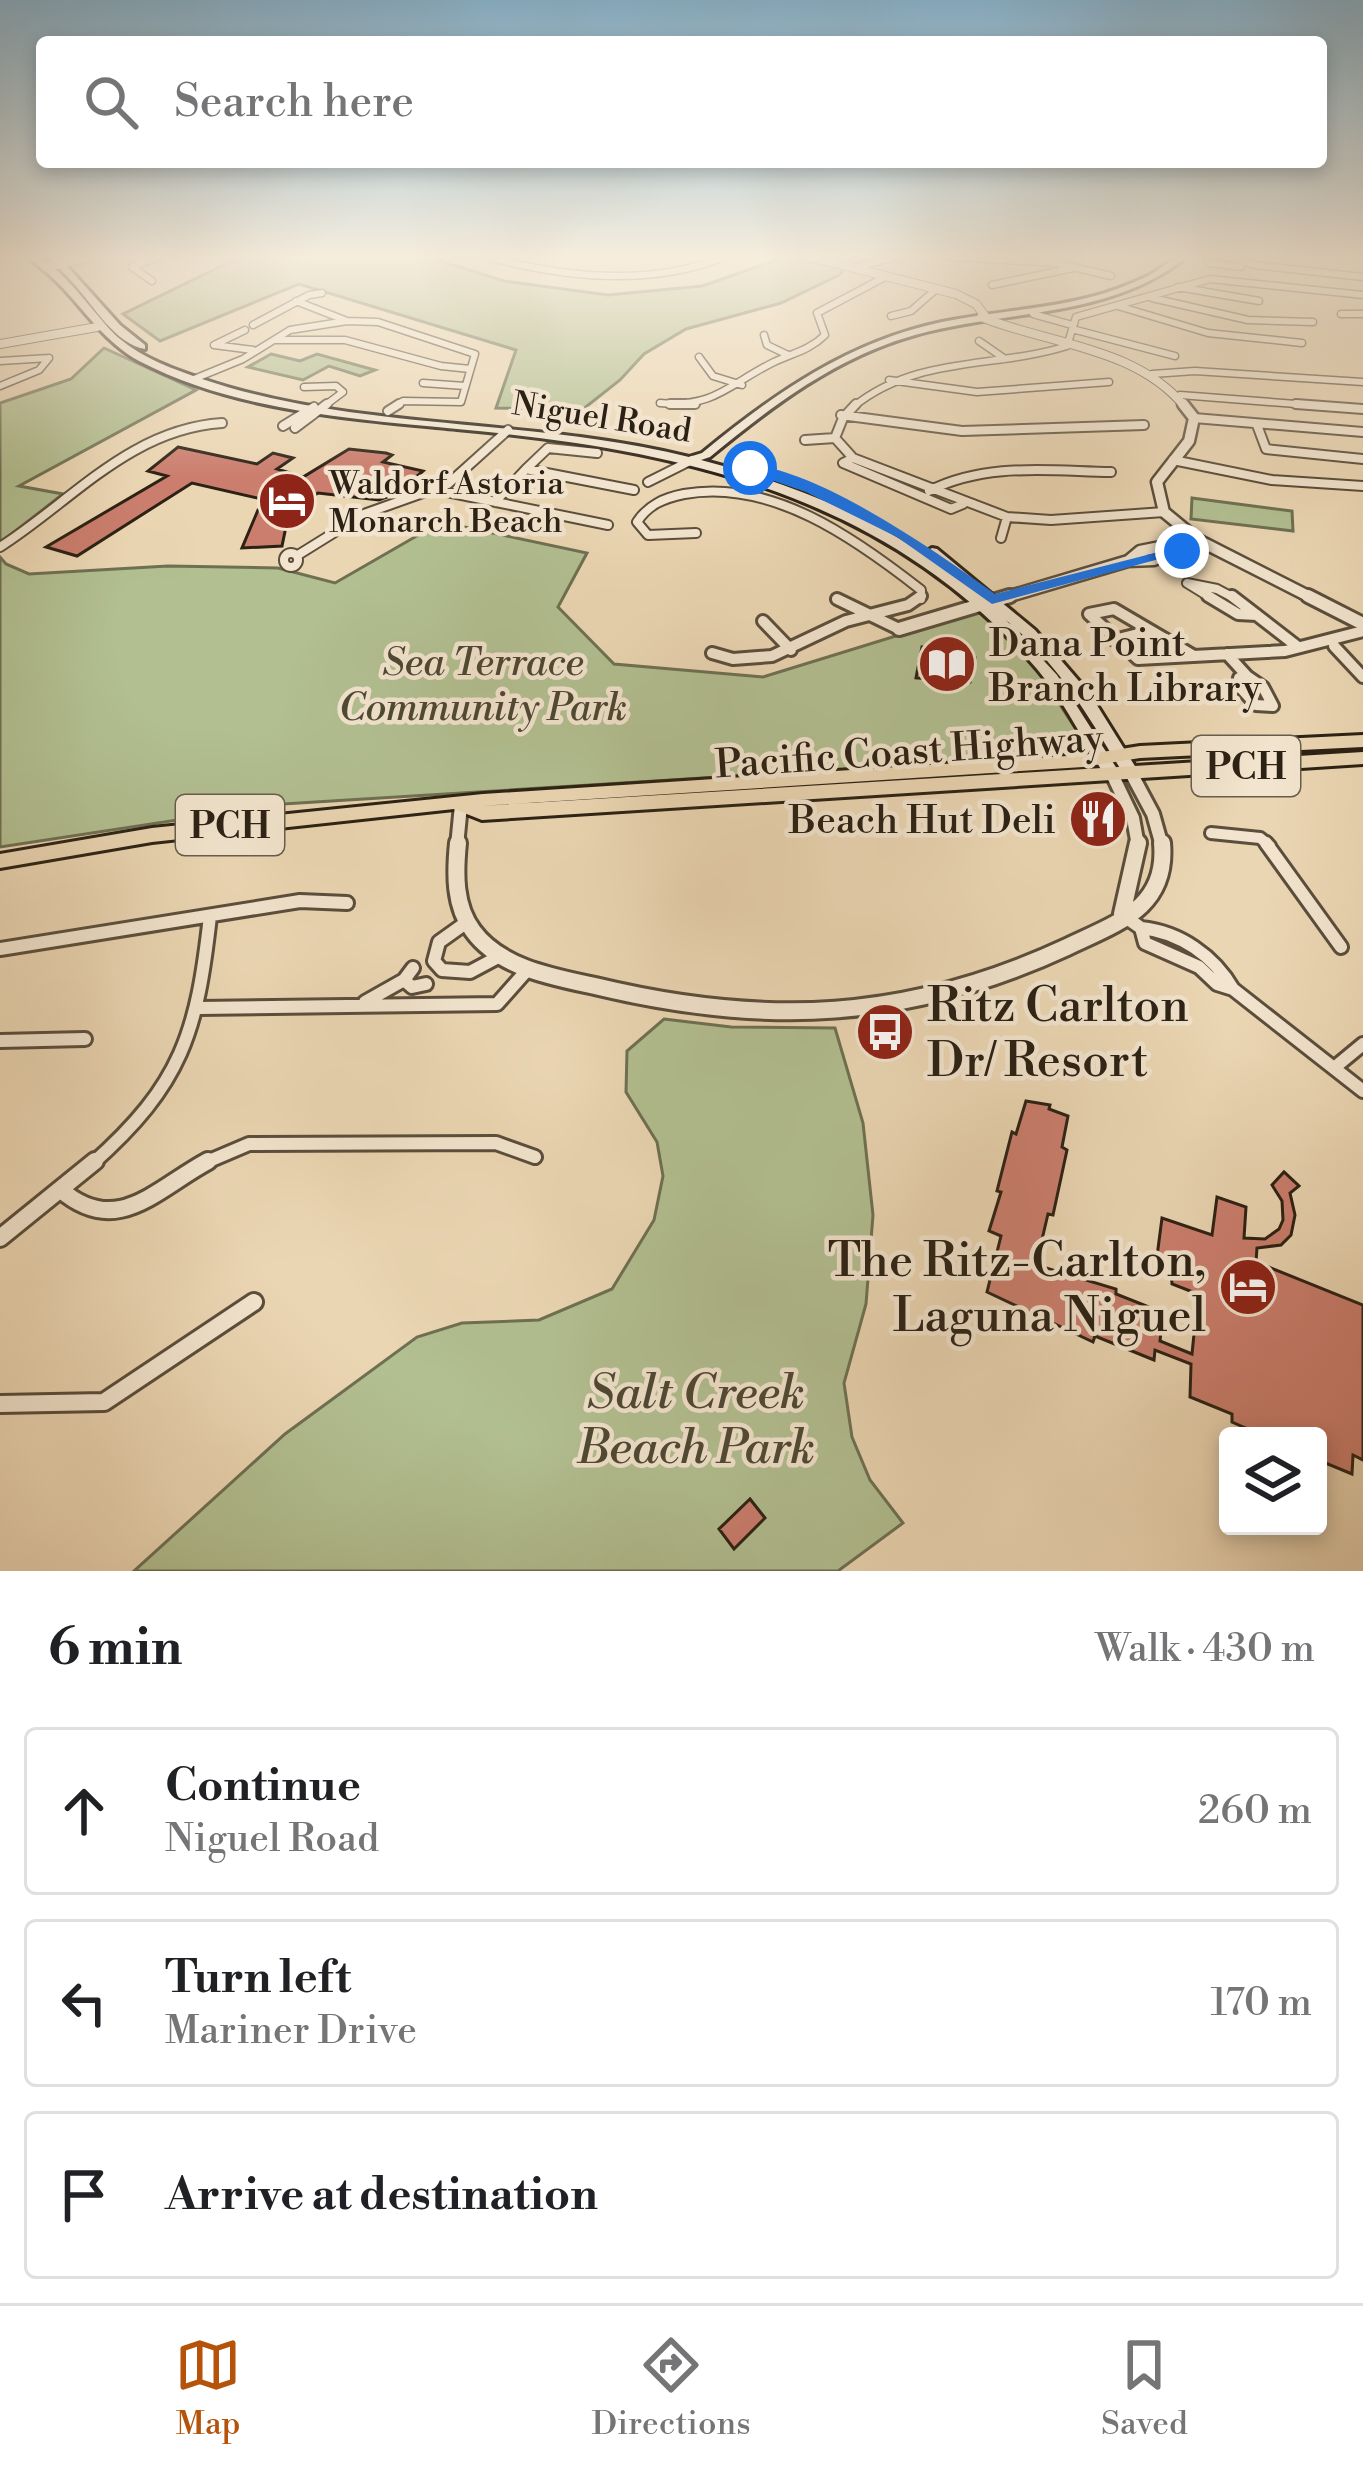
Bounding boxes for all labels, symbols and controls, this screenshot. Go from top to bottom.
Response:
search box [36,36,1327,168]
icon: search [78,69,144,135]
text: Search here [174,74,414,131]
street label: Niguel Road [509,384,695,453]
route start [723,441,777,495]
place label: Waldorf Astoria Monarch Beach [328,464,564,543]
hotel icon: Waldorf Astoria Monarch Beach [256,470,318,532]
route end [1155,524,1209,578]
place label: Dana Point Branch Library [988,620,1262,714]
library icon: Dana Point Branch Library [916,633,978,695]
park label: Sea Terrace Community Park [339,639,627,733]
street label: Pacific Coast Highway [713,714,1106,791]
road number: PCH [1192,736,1300,796]
restaurant icon: Beach Hut Deli [1067,788,1129,850]
road number: PCH [176,795,284,855]
place label: Beach Hut Deli [788,797,1056,846]
place label: Ritz Carlton Dr/ Resort [927,977,1189,1092]
bus stop icon: Ritz Carlton Dr/ Resort [854,1001,916,1063]
place label: The Ritz-Carlton, Laguna Niguel [827,1232,1206,1347]
hotel icon: The Ritz-Carlton, Laguna Niguel [1217,1256,1279,1318]
park label: Salt Creek Beach Park [576,1364,815,1479]
map controls [1219,1427,1327,1535]
button: layers [1219,1427,1327,1535]
text: 6 min [48,1617,182,1681]
text: Walk · 430 m [1095,1625,1315,1674]
text: Continue [165,1758,361,1815]
icon: ahead [51,1778,117,1844]
text: 260 m [1198,1787,1312,1836]
text: Niguel Road [165,1815,379,1864]
text: Turn left [165,1950,351,2007]
icon: left [51,1970,117,2036]
text: 170 m [1210,1979,1312,2028]
text: Mariner Drive [165,2007,417,2056]
icon: arrive [51,2162,117,2228]
text: Arrive at destination [165,2167,598,2224]
tab: Map [175,2332,241,2445]
tab: Directions [592,2332,751,2445]
tab: Saved [1101,2332,1188,2445]

